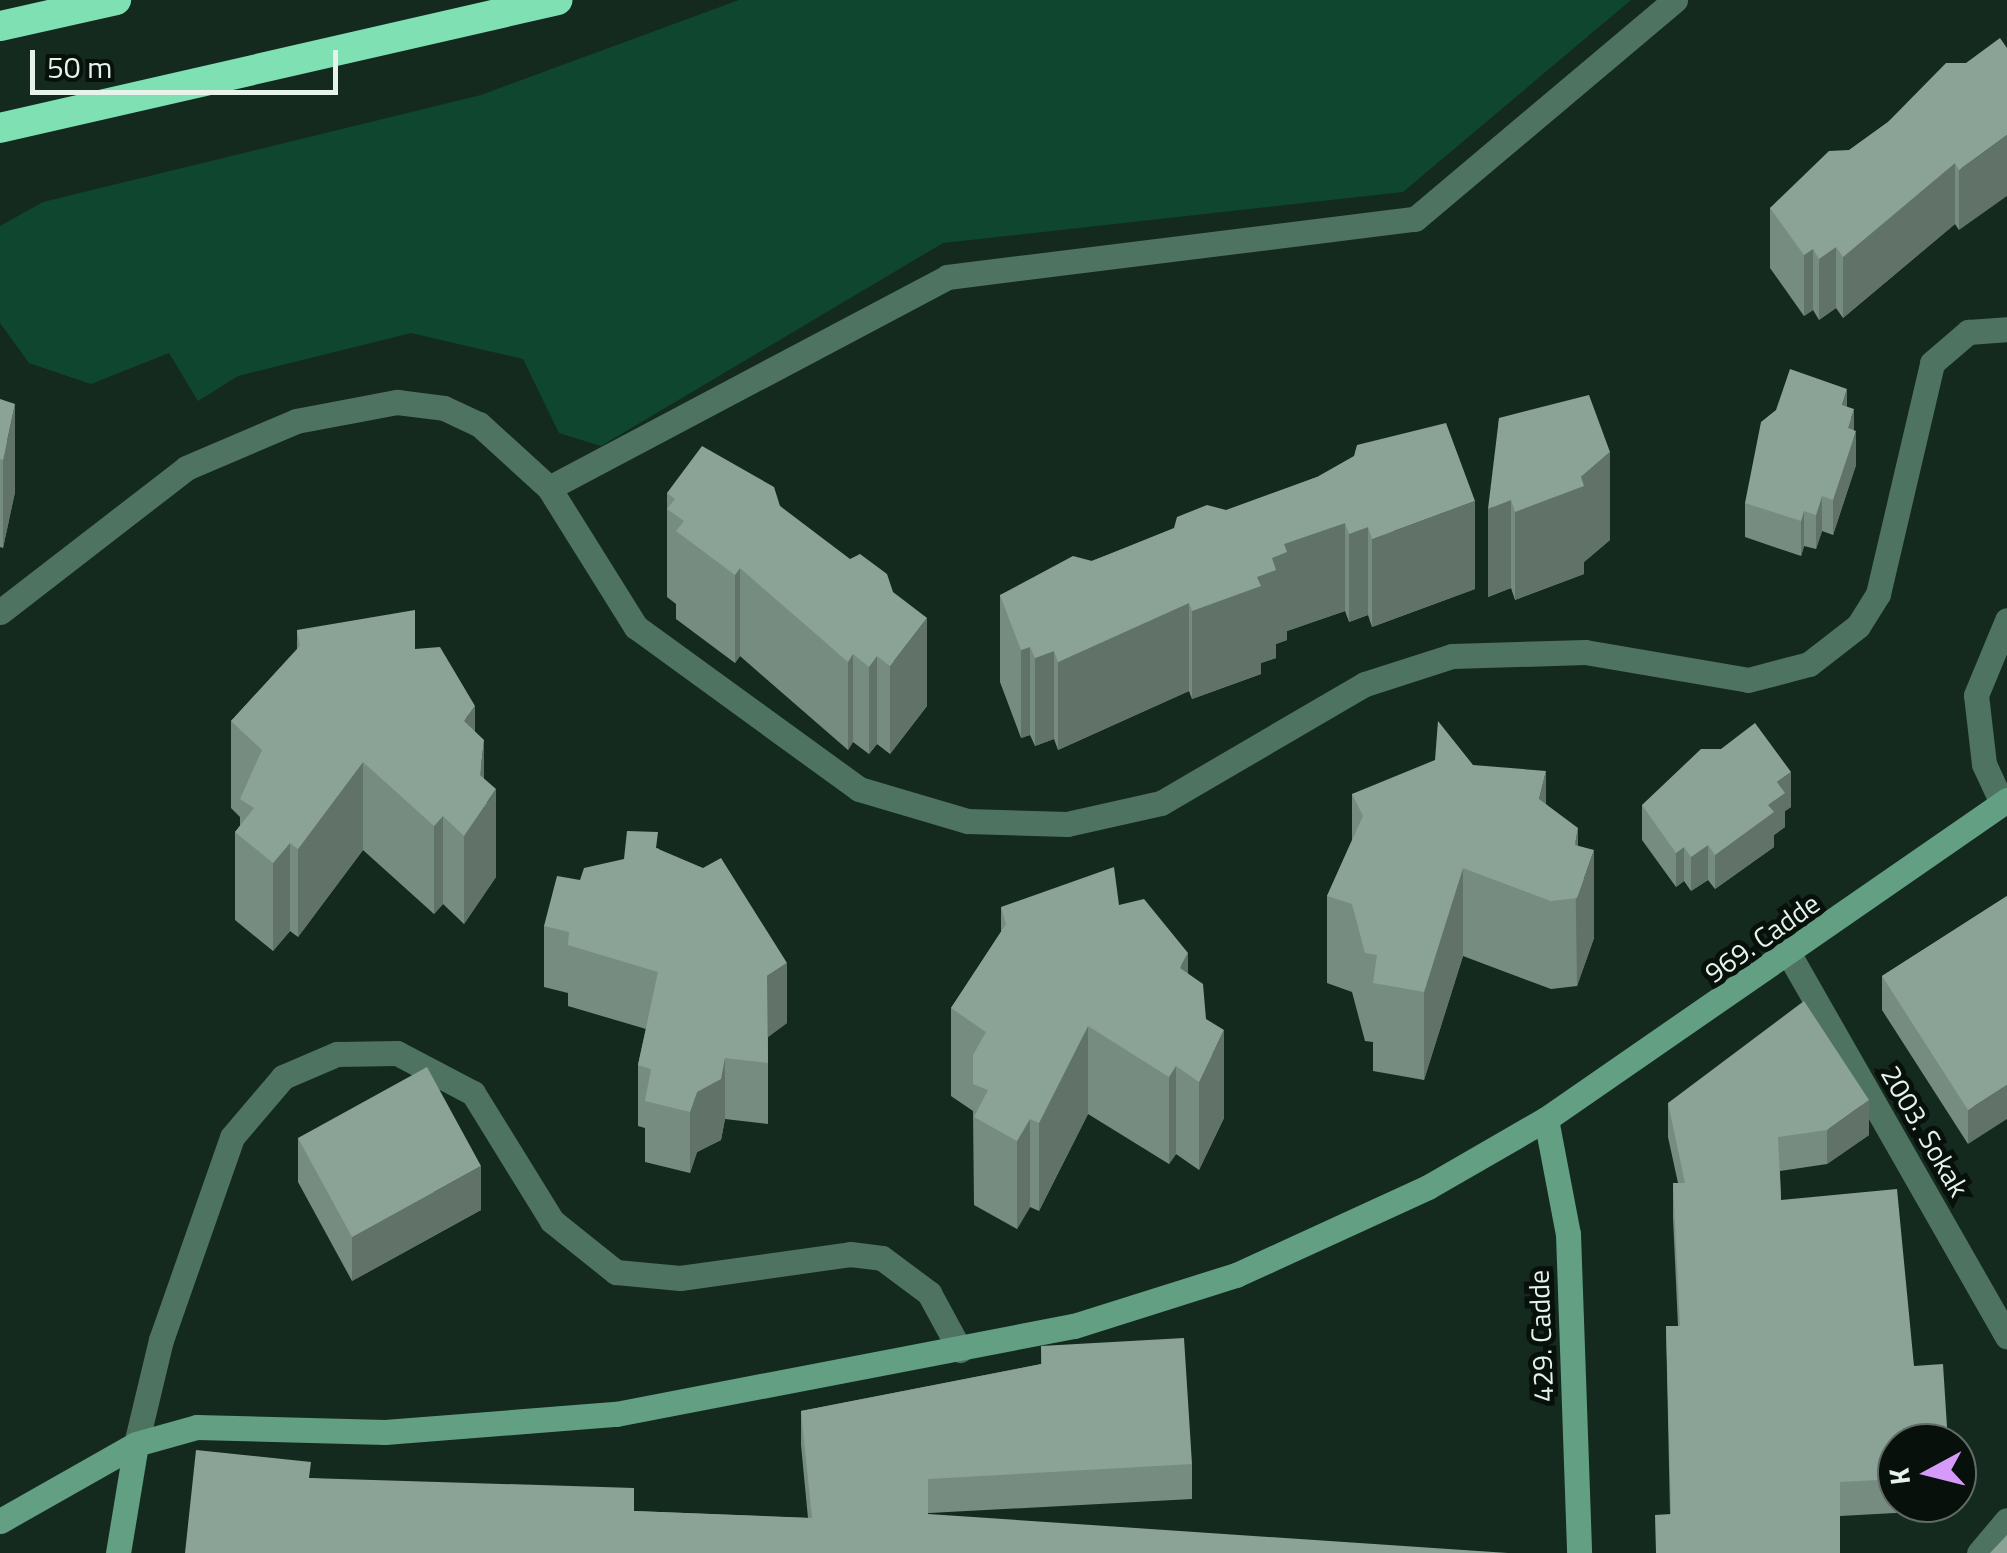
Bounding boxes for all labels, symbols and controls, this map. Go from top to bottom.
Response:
scale bar [35,30,342,92]
text: 50 m [47,44,112,90]
street label: 969. Cadde [1698,886,1826,990]
street label: 2003. Sokak [1874,1060,1976,1202]
street label: 429. Cadde [1522,1269,1560,1403]
north arrow [1877,1423,1977,1523]
text: K [1876,1466,1921,1487]

